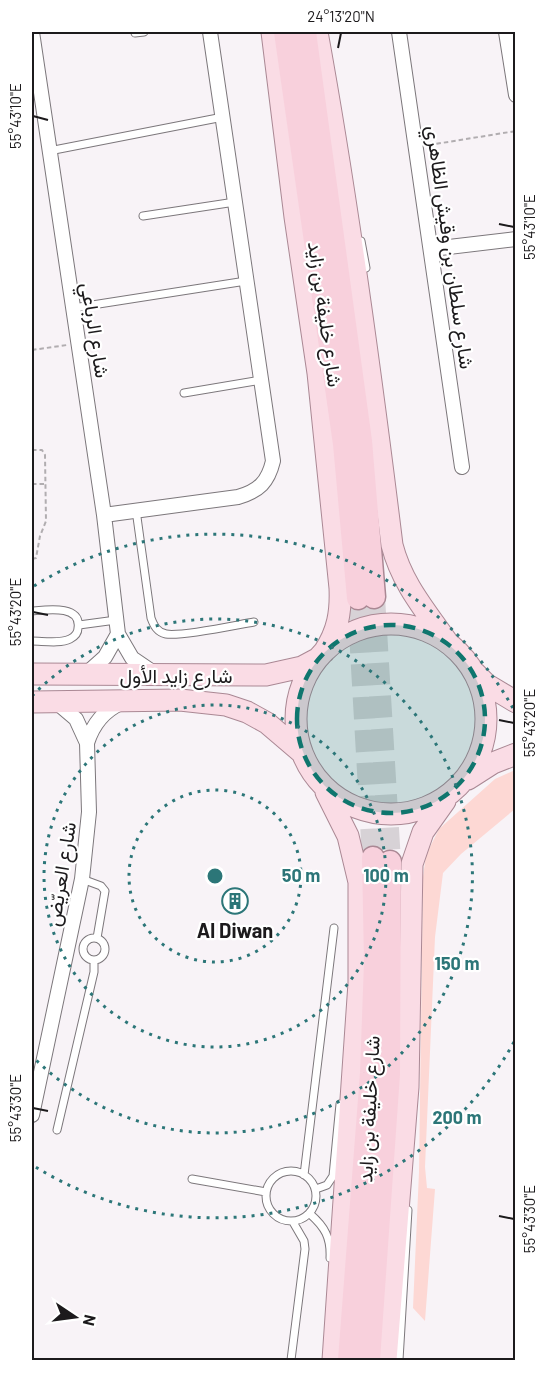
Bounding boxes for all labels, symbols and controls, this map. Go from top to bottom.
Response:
text: 24°13'20"N [307,7,375,25]
text: 55°43'10"E [6,83,24,149]
street label: شارع سلطان بن وقيش الظاهري [416,124,480,371]
text: 55°43'10"E [520,194,538,260]
street label: شارع خليفة بن زايد [301,240,348,389]
street label: شارع الرباعي [71,281,115,380]
text: 55°43'20"E [6,578,24,646]
street label: شارع زايد الأول [120,663,232,690]
text: 55°43'20"E [520,689,538,757]
street label: شارع العريّض [40,820,83,928]
text: 50 m [282,864,320,886]
text: 100 m [363,864,409,886]
centre of rings [205,866,225,886]
building icon: Al Diwan [220,886,250,916]
place label: Al Diwan [197,918,273,942]
text: 150 m [435,952,479,974]
street label: شارع خليفة بن زايد [352,1035,387,1183]
text: 55°43'30"E [6,1074,24,1142]
text: 200 m [432,1106,482,1128]
text: 55°43'30"E [520,1185,538,1253]
north arrow [45,1287,105,1347]
text: N [80,1313,101,1328]

